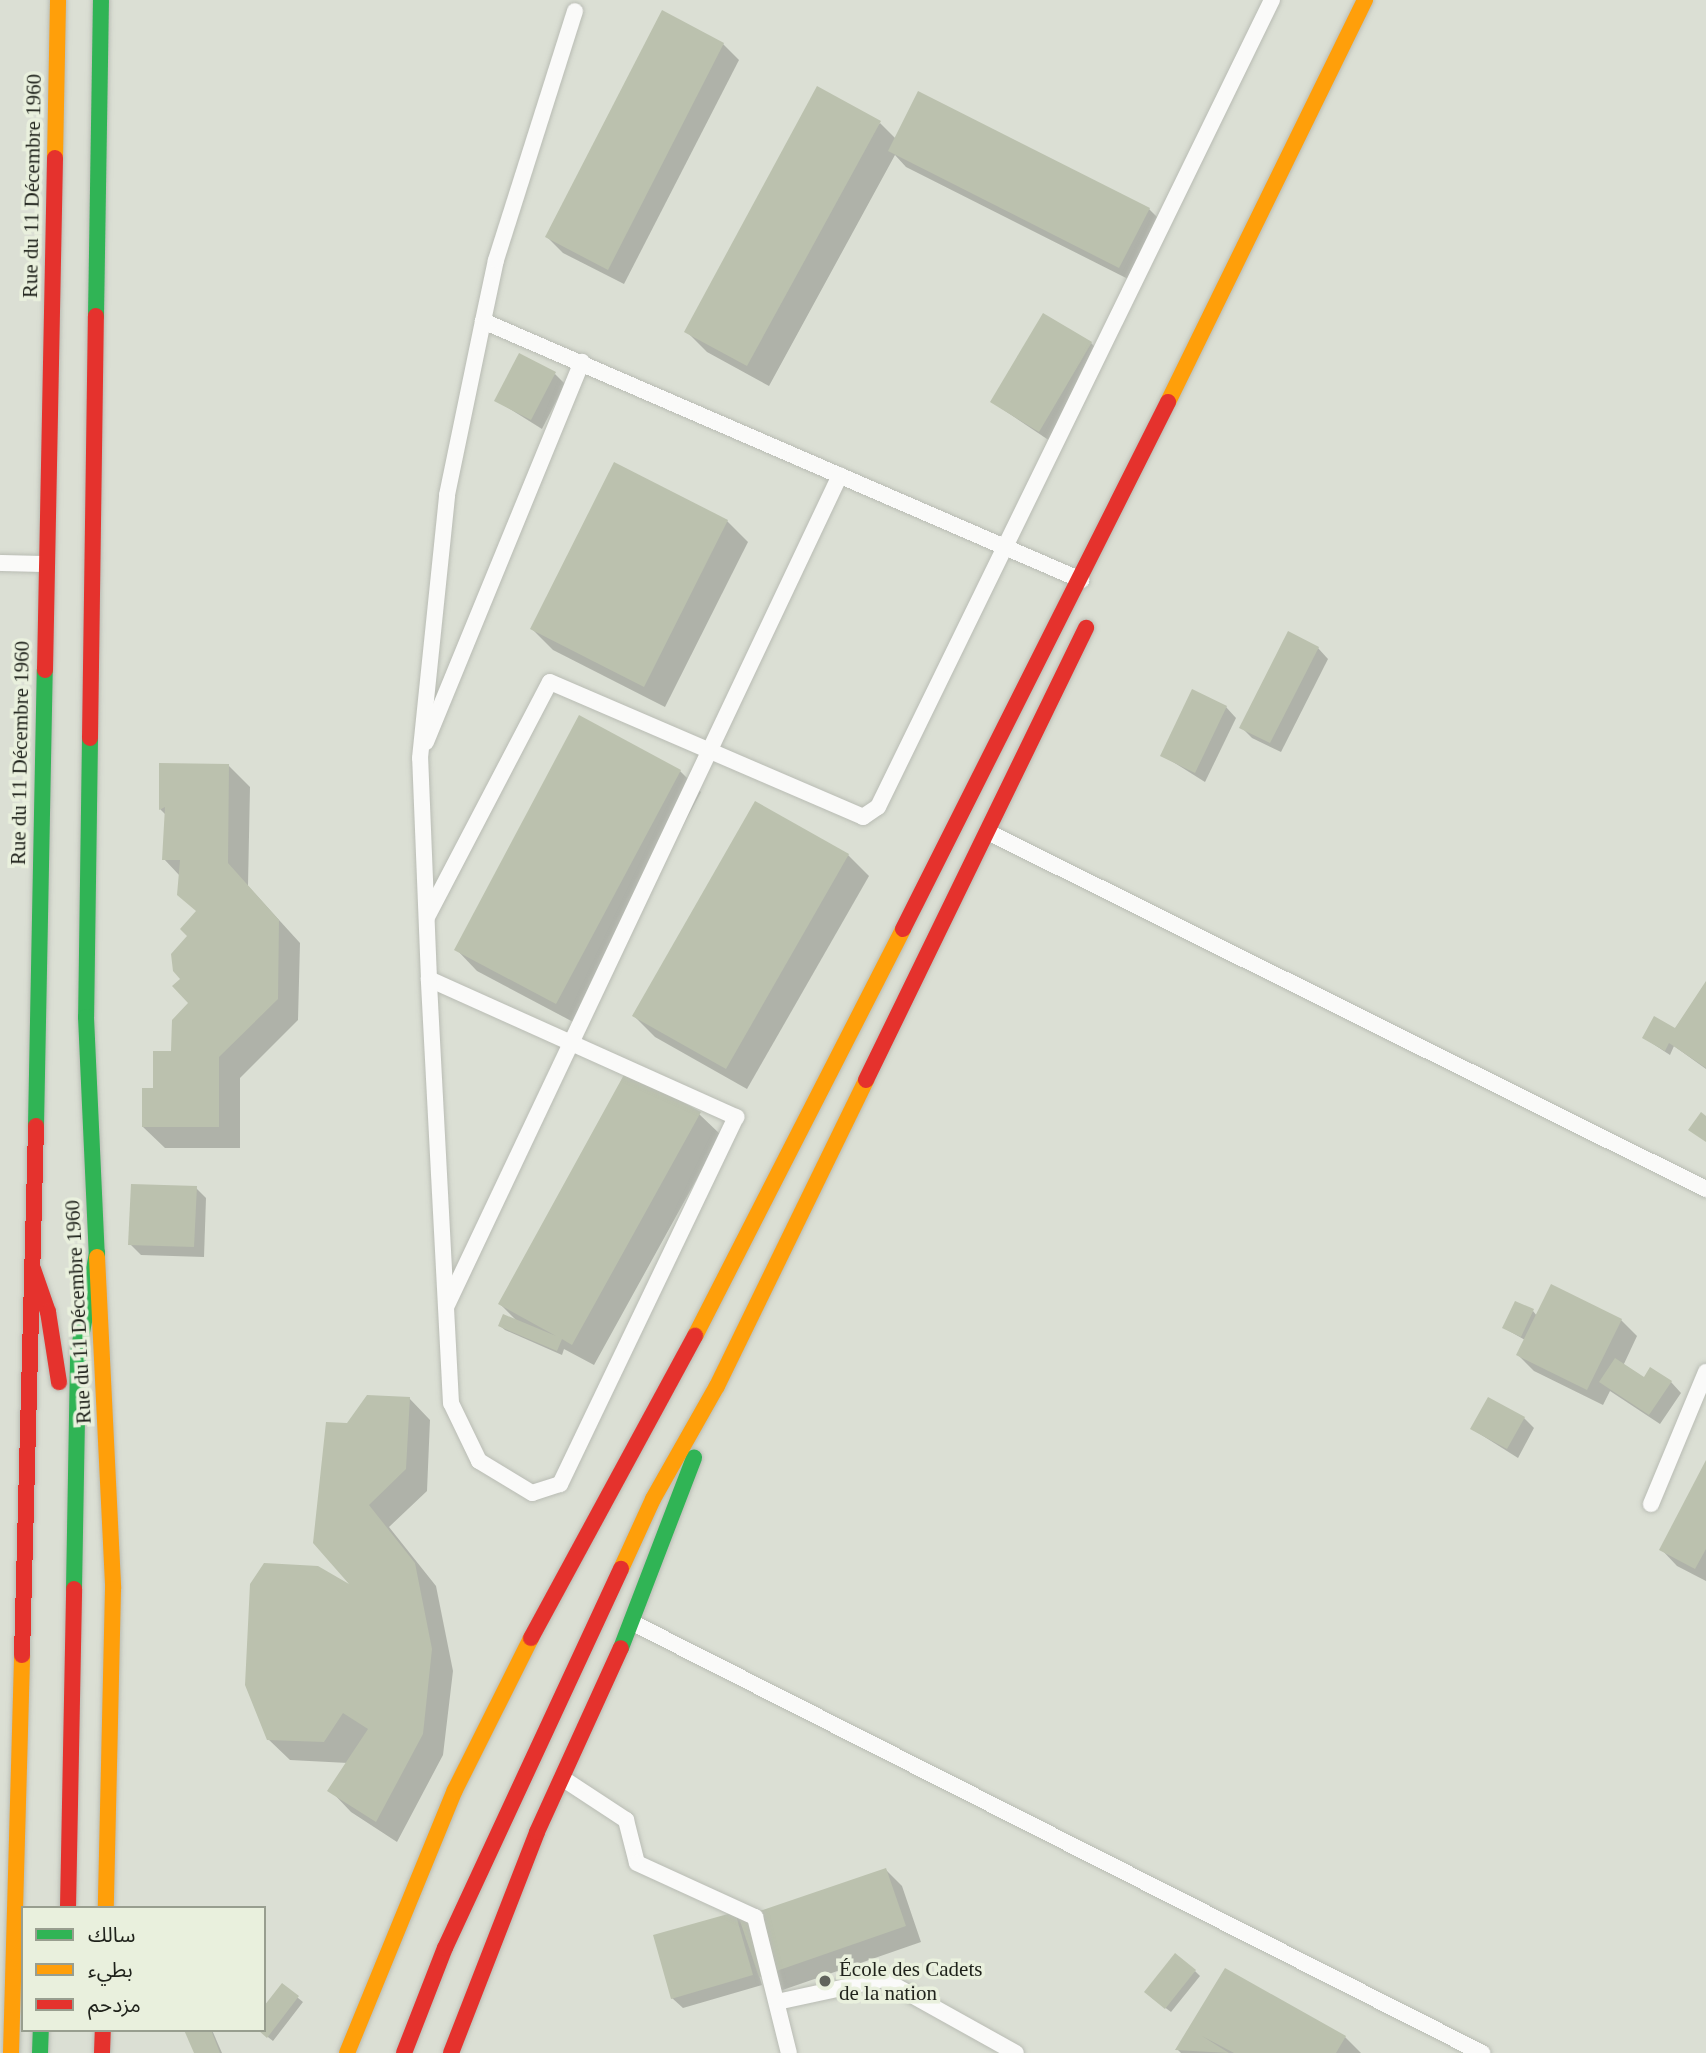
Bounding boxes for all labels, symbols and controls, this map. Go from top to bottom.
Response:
street label: Rue du 11 Décembre 1960 [17,74,47,298]
street label: Rue du 11 Décembre 1960 [5,641,35,865]
street label: Rue du 11 Décembre 1960 [60,1199,96,1425]
legend [21,1906,266,2032]
text: سالك [88,1923,135,1947]
place label: École des Cadets de la nation [839,1956,982,2006]
text: بطيء [88,1958,133,1982]
marker: École des Cadets de la nation [817,1973,833,1989]
text: مزدحم [88,1993,141,2017]

